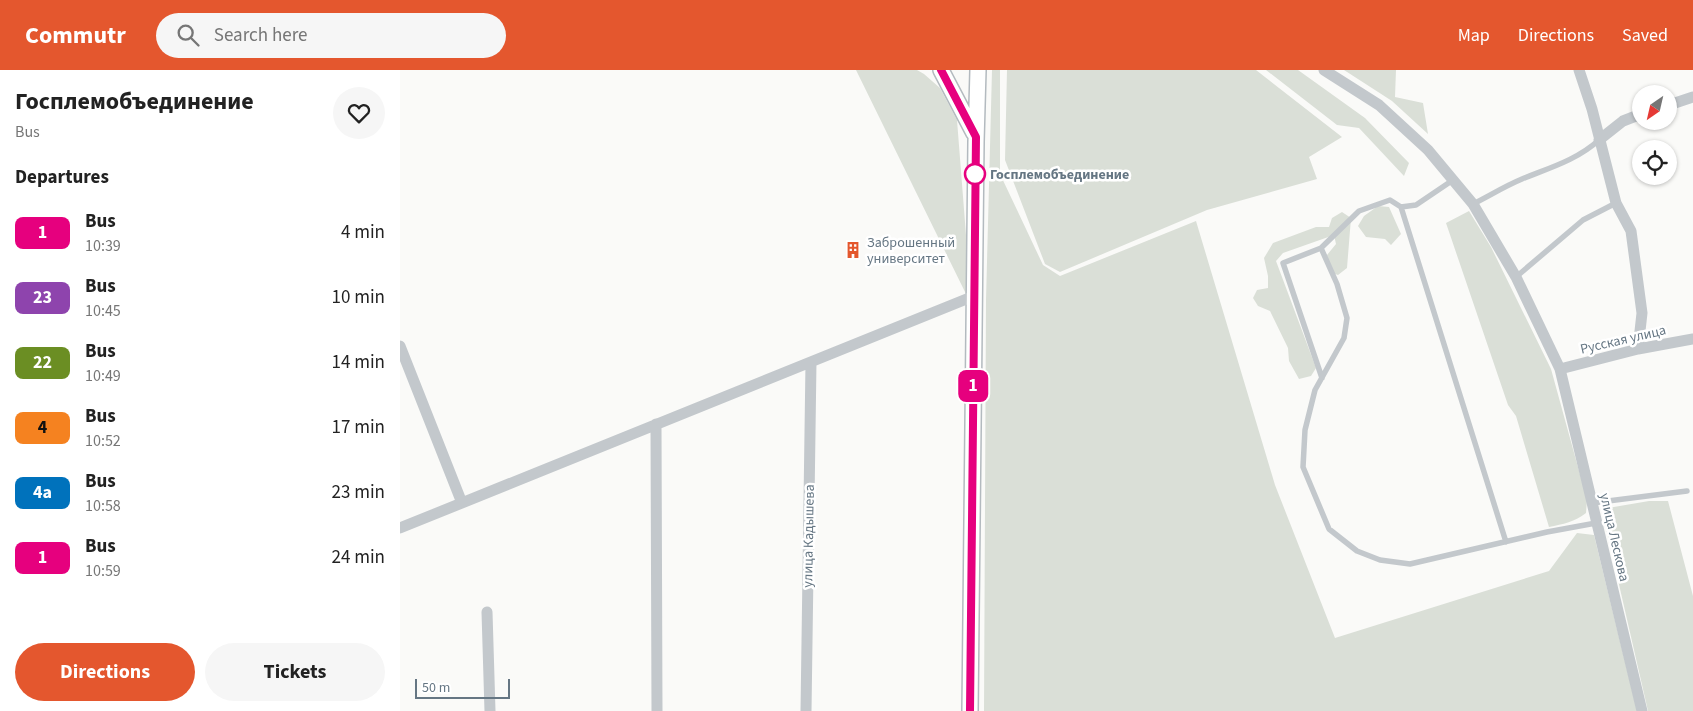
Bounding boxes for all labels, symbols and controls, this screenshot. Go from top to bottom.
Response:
search box [156,13,506,58]
text: Commutr [25,18,126,53]
icon: search [174,21,202,49]
text: Search here [214,22,308,49]
text: Map [1458,23,1490,48]
text: Directions [1518,23,1594,48]
text: Saved [1622,23,1668,48]
text: Госплемобъединение [15,84,254,119]
north arrow [1632,85,1678,130]
map controls [1632,85,1677,185]
button: heart [333,87,385,139]
text: Bus [15,121,40,143]
button: locate [1632,140,1677,185]
marker: Госплемобъединение [964,163,986,185]
text: Departures [15,164,109,191]
place label: Госплемобъединение [990,165,1129,185]
text: Bus [85,208,116,235]
text: 4 min [341,219,385,246]
text: 1 [38,220,47,245]
place label: Заброшенный университет [867,233,955,269]
text: 10:39 [85,235,121,257]
building icon: Заброшенный университет [843,240,863,260]
text: Bus [85,273,116,300]
text: 10 min [331,284,385,311]
text: 23 [33,285,52,310]
text: 10:45 [85,300,121,322]
street label: Русская улица [1578,320,1668,360]
text: Bus [85,338,116,365]
text: 14 min [331,349,385,376]
text: 22 [33,350,52,375]
text: 10:49 [85,365,121,387]
line badge: 1 [957,370,989,402]
text: 1 [968,373,978,398]
text: Bus [85,403,116,430]
text: 17 min [331,414,385,441]
text: 4 [38,415,47,440]
text: 10:52 [85,430,121,452]
text: Bus [85,468,116,495]
text: 23 min [331,479,385,506]
text: 4а [33,480,52,505]
street label: улица Кадышева [798,484,820,588]
street label: улица Лескова [1594,491,1634,583]
text: 10:58 [85,495,121,517]
text: Bus [85,533,116,560]
text: 24 min [331,544,385,571]
text: 1 [38,545,47,570]
text: 10:59 [85,560,121,582]
button: Directions [15,643,195,701]
button: Tickets [205,643,385,701]
scale bar [415,676,510,699]
text: 50 m [422,678,450,698]

